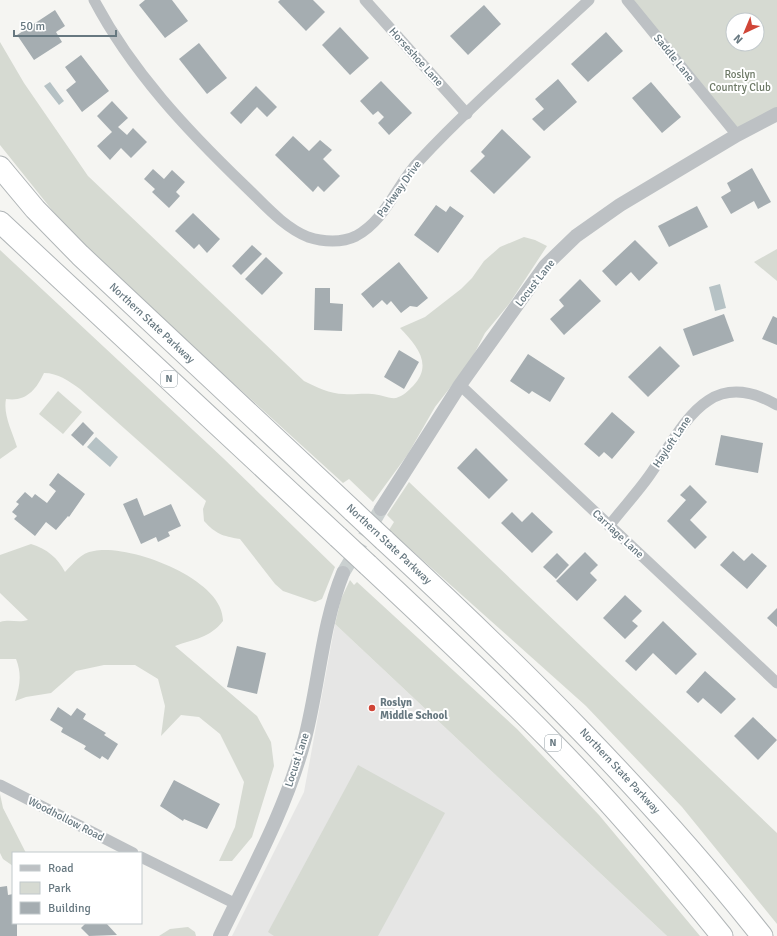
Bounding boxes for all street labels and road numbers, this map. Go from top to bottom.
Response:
street label: Horseshoe Lane [386,25,446,89]
street label: Saddle Lane [651,32,697,84]
street label: Parkway Drive [374,158,424,220]
street label: Locust Lane [513,257,557,309]
street label: Northern State Parkway [107,280,198,367]
road number: N [161,371,177,387]
street label: Hayloft Lane [650,414,694,470]
street label: Northern State Parkway [344,501,435,588]
street label: Carriage Lane [590,507,646,561]
street label: Northern State Parkway [577,726,664,817]
street label: Locust Lane [282,731,312,789]
road number: N [545,735,561,751]
street label: Woodhollow Road [26,794,106,844]

